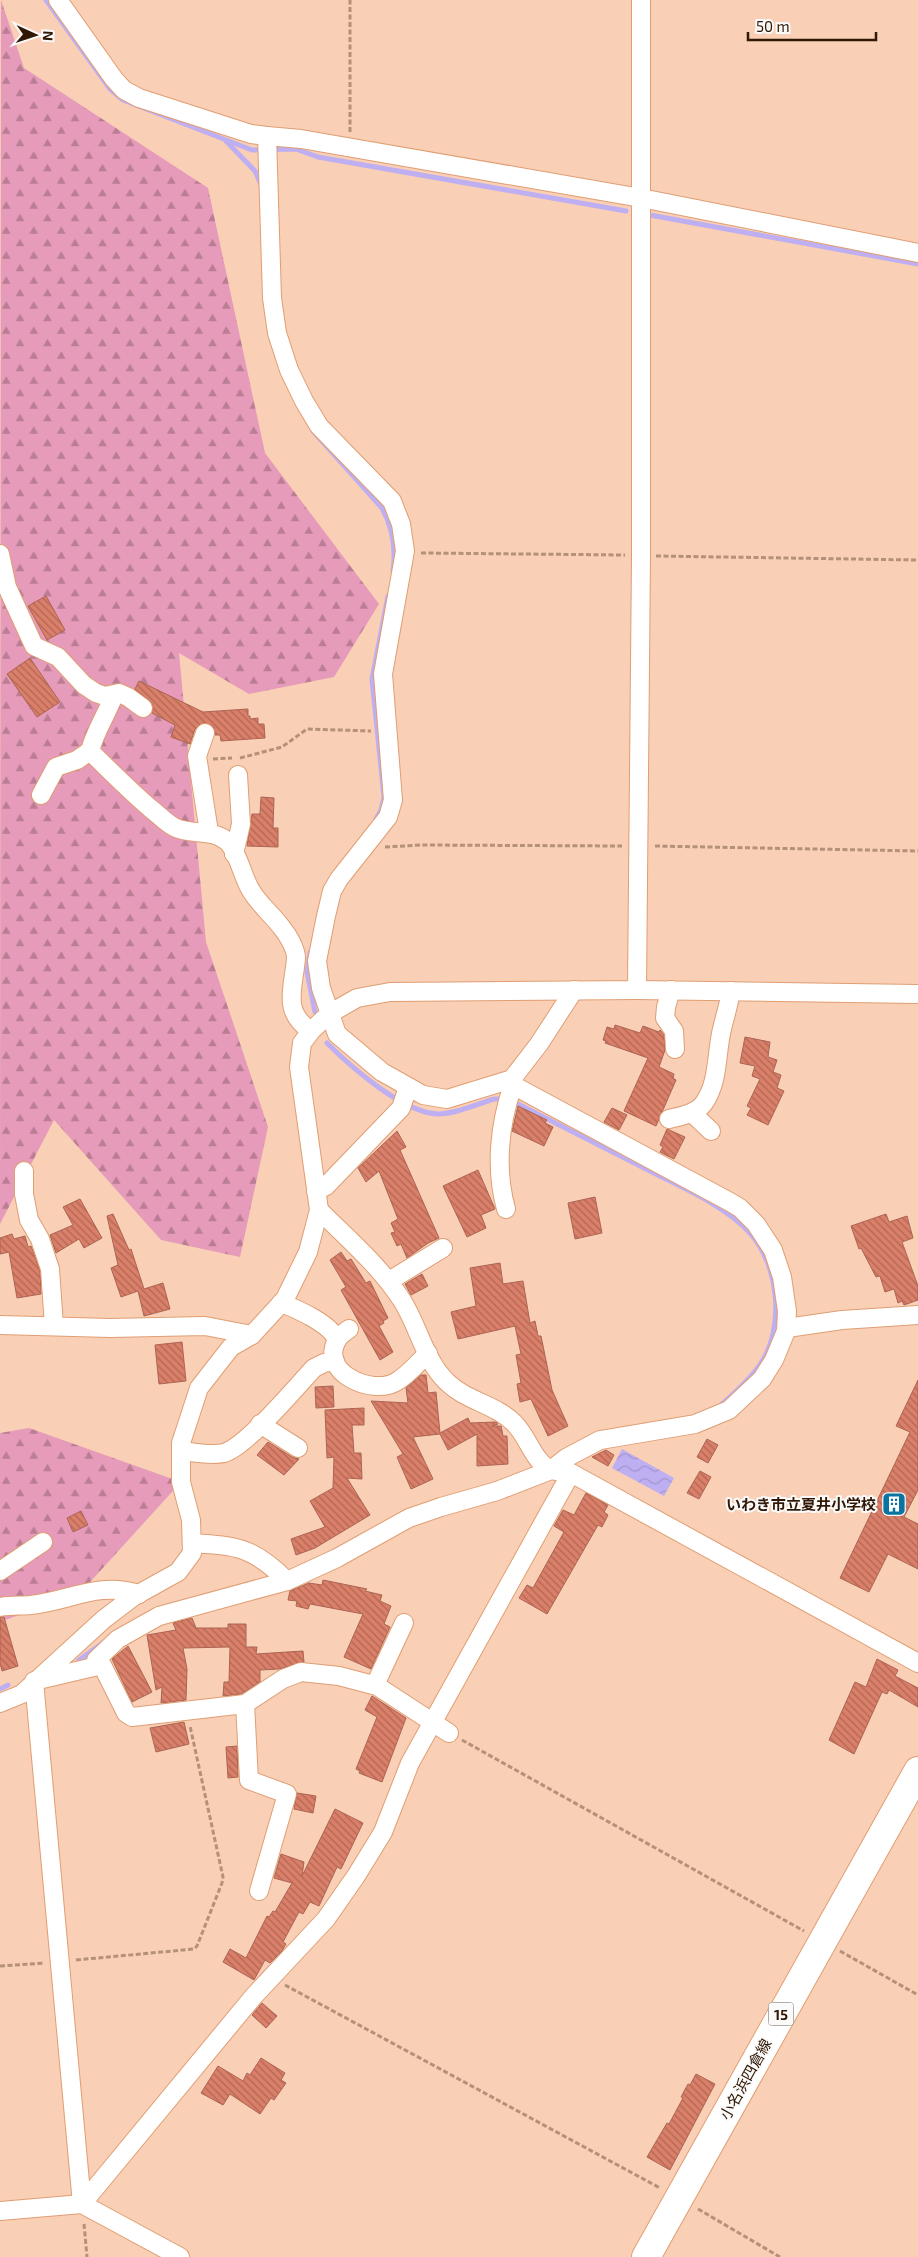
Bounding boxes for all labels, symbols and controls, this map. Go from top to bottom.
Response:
north arrow [10,10,60,60]
scale bar [748,10,876,42]
text: 50 m [756,17,790,35]
text: N [40,30,57,41]
building icon: いわき市立夏井小学校 [881,1491,907,1517]
place label: いわき市立夏井小学校 [726,1495,876,1513]
road number: 15 [768,2002,794,2026]
street label: 小名浜四倉線 [715,2035,775,2123]

